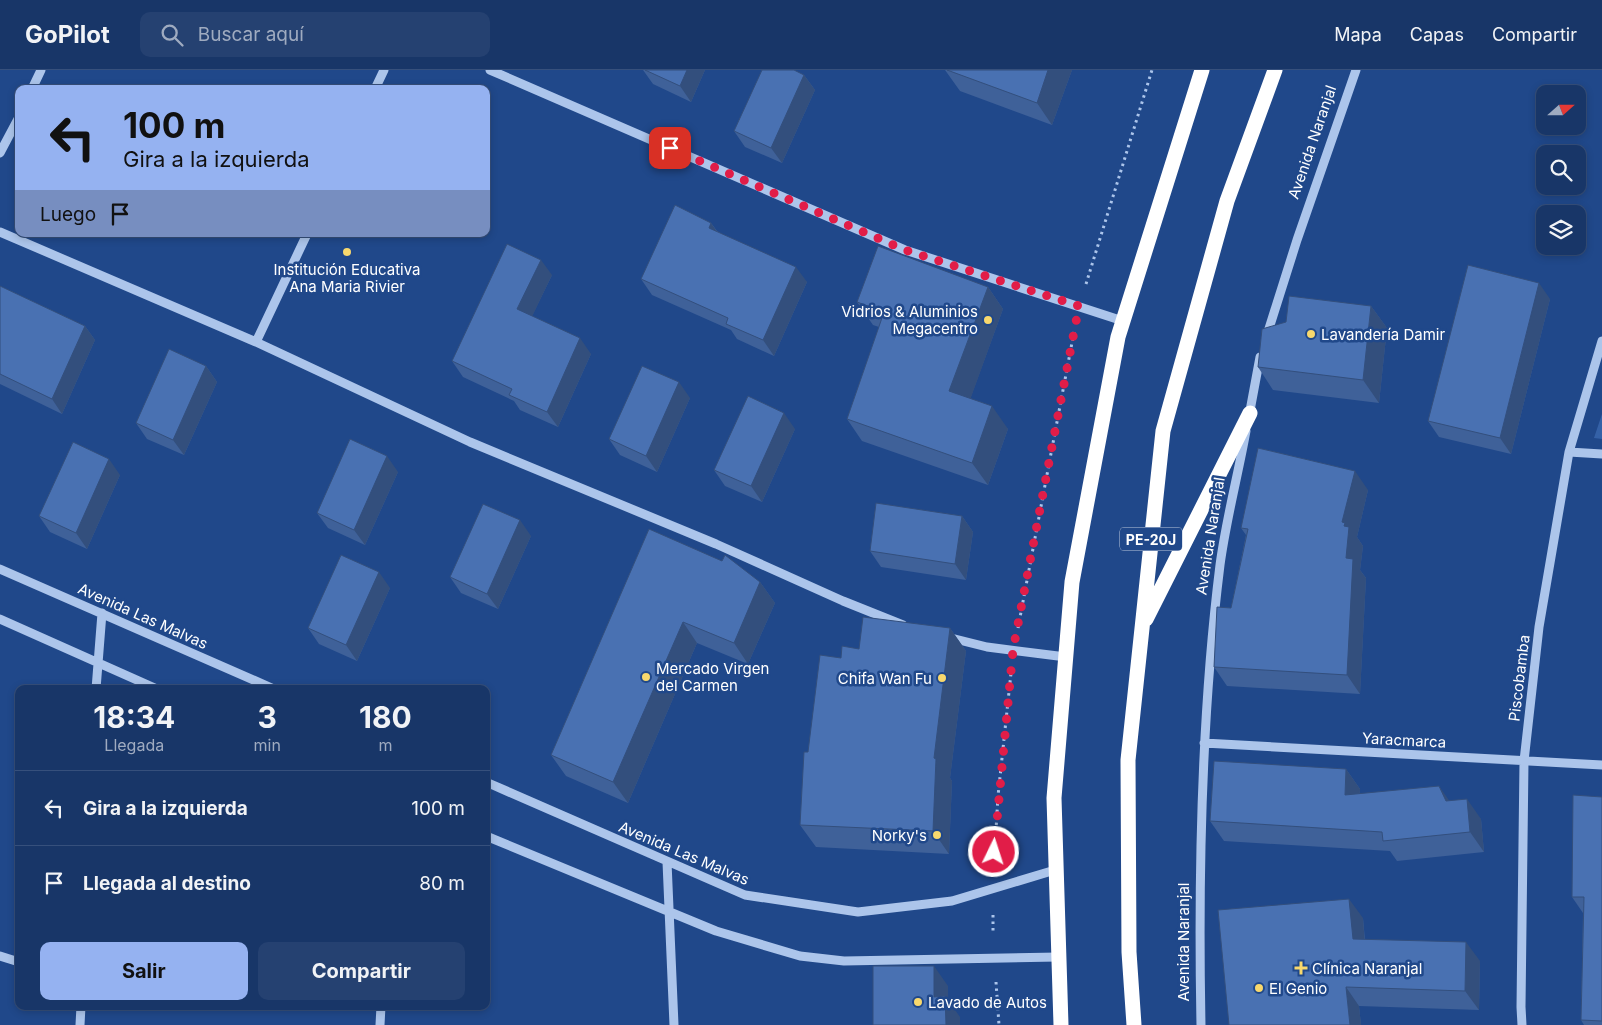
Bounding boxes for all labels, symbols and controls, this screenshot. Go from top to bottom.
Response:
search box [140,12,490,57]
text: GoPilot [25,20,110,49]
icon: search [158,21,186,49]
text: Buscar aquí [198,23,304,46]
text: Mapa [1334,24,1382,45]
text: Capas [1410,24,1464,45]
text: Compartir [1492,24,1577,45]
street label: Avenida Naranjal [1284,83,1340,201]
north arrow [1536,85,1586,135]
map controls [1536,85,1586,255]
text: 100 m [123,104,226,146]
icon: left [40,105,105,170]
pin [649,127,691,169]
icon: arrive [656,134,684,162]
button: search [1536,145,1586,195]
text: Gira a la izquierda [123,146,310,172]
icon: arrive [106,200,134,228]
text: Luego [40,203,96,226]
button: layers [1536,205,1586,255]
marker: Institución Educativa Ana Maria Rivier [341,246,353,258]
place label: Institución Educativa Ana Maria Rivier [274,260,420,296]
place label: Vidrios & Aluminios Megacentro [841,302,978,338]
marker: Vidrios & Aluminios Megacentro [982,314,994,326]
place label: Lavandería Damir [1321,325,1445,344]
marker: Lavandería Damir [1305,328,1317,340]
street label: Avenida Naranjal [1191,476,1229,596]
road number: PE-20J [1120,528,1182,550]
street label: Avenida Las Malvas [75,579,211,653]
street label: Piscobamba [1504,633,1534,723]
place label: Mercado Virgen del Carmen [656,659,769,695]
place label: Chifa Wan Fu [838,669,932,688]
marker: Mercado Virgen del Carmen [640,671,652,683]
marker: Chifa Wan Fu [936,672,948,684]
text: 18:34 [93,699,175,735]
text: 3 [258,699,277,735]
text: 180 [359,699,412,735]
street label: Yaracmarca [1361,728,1447,752]
text: Llegada [104,735,164,755]
text: min [254,735,281,755]
text: m [378,735,392,755]
icon: left [40,794,68,822]
text: Gira a la izquierda [83,797,248,820]
text: 100 m [411,797,465,820]
street label: Avenida Las Malvas [616,817,752,889]
position arrow [967,825,1019,877]
place label: Norky's [872,826,927,845]
marker: Norky's [931,829,943,841]
icon: arrive [40,869,68,897]
text: Llegada al destino [83,872,251,895]
text: 80 m [419,872,465,895]
street label: Avenida Naranjal [1174,883,1193,1001]
button: Salir [40,942,248,1000]
button: Compartir [258,942,465,1000]
place label: Clínica Naranjal [1312,959,1422,978]
marker: Clínica Naranjal [1294,961,1308,975]
place label: El Genio [1269,979,1327,998]
marker: El Genio [1253,982,1265,994]
place label: Lavado de Autos [928,993,1047,1012]
marker: Lavado de Autos [912,996,924,1008]

